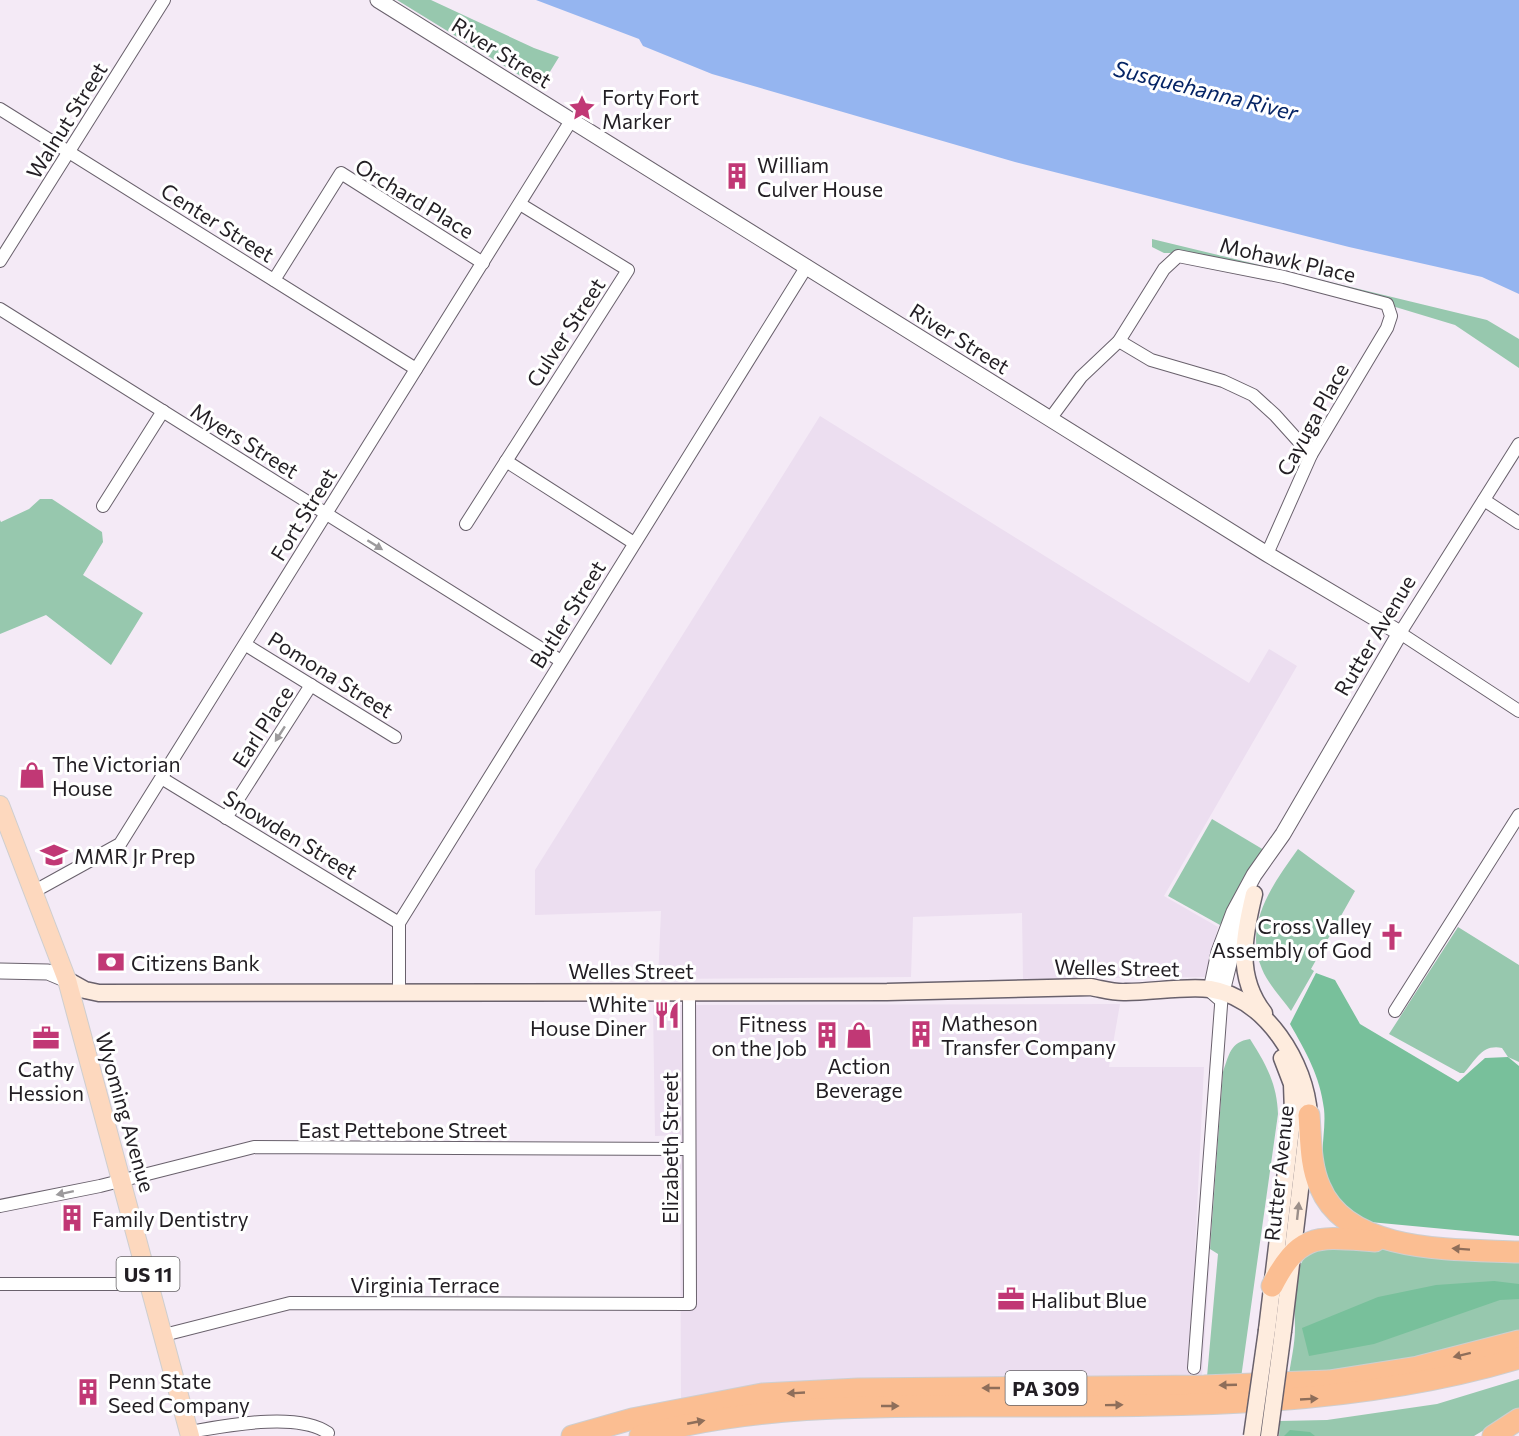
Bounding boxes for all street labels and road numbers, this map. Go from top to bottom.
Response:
street label: River Street [448,12,556,92]
street label: Walnut Street [20,57,112,183]
street label: Orchard Place [351,153,479,243]
street label: Center Street [157,177,279,267]
street label: Mohawk Place [1218,231,1358,287]
street label: Culver Street [521,273,609,391]
street label: River Street [906,298,1014,378]
street label: Cayuga Place [1271,358,1353,480]
street label: Myers Street [187,397,303,483]
street label: Fort Street [265,463,341,565]
street label: Butler Street [524,556,610,672]
street label: Rutter Avenue [1328,570,1420,700]
street label: Pomona Street [264,626,398,722]
street label: Earl Place [226,681,298,771]
street label: Snowden Street [220,784,362,884]
street label: Welles Street [1054,953,1180,981]
street label: Welles Street [568,958,694,983]
street label: Wyoming Avenue [91,1029,161,1195]
street label: Elizabeth Street [657,1072,682,1224]
street label: Rutter Avenue [1258,1104,1298,1242]
street label: East Pettebone Street [299,1117,507,1142]
road number: US 11 [116,1257,180,1291]
street label: Virginia Terrace [350,1272,500,1297]
road number: PA 309 [1006,1371,1086,1405]

